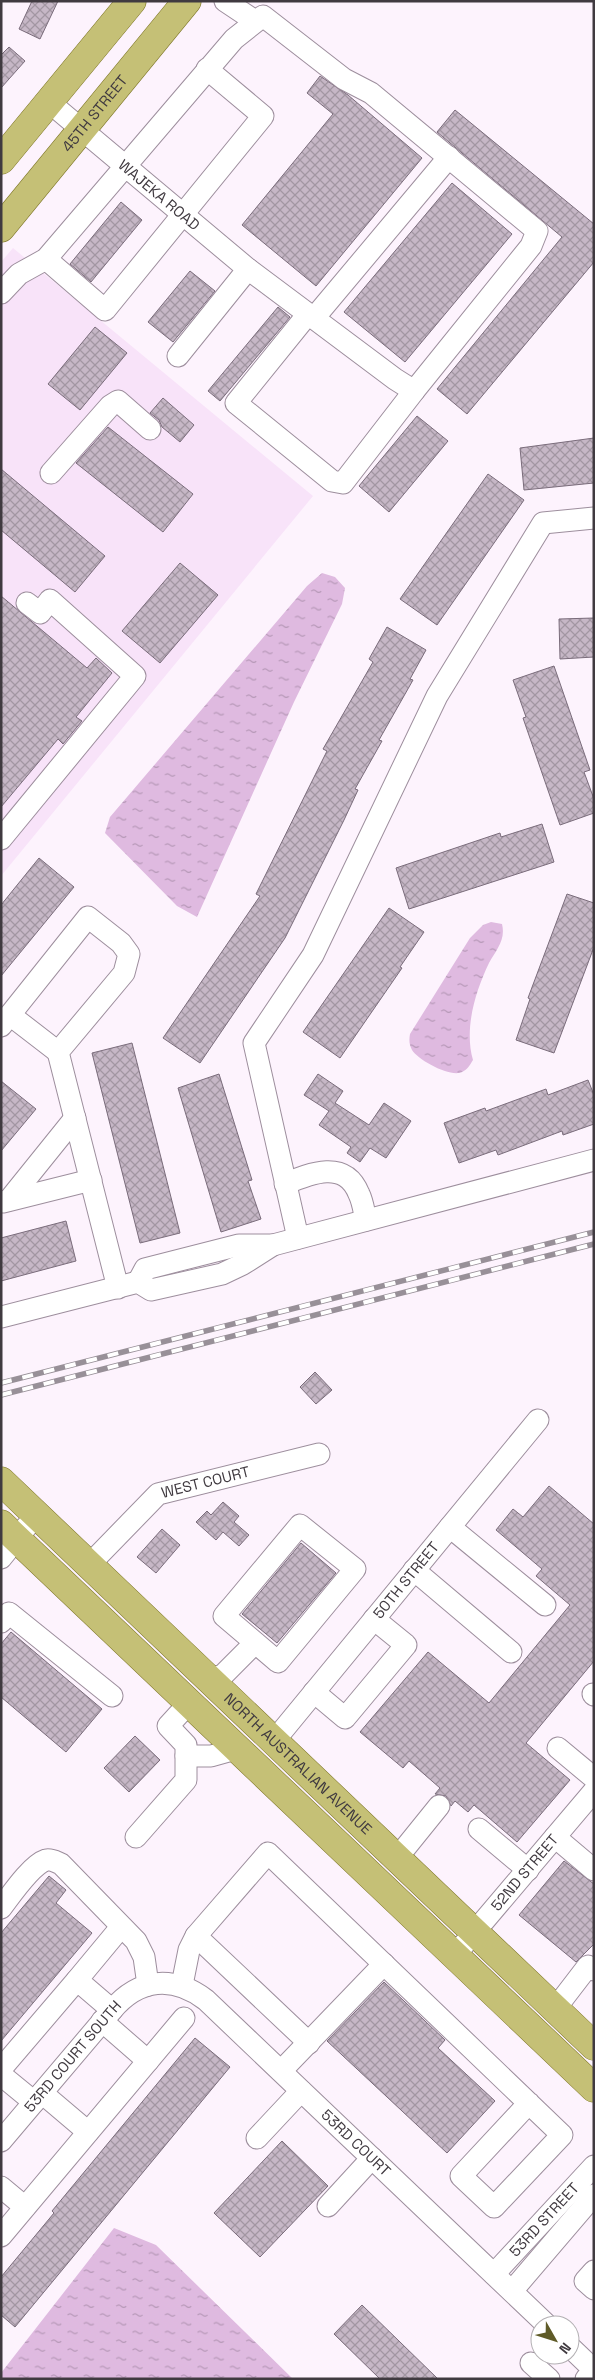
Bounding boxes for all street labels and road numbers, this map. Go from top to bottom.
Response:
street label: 45TH STREET [57,71,132,155]
street label: WAJEKA ROAD [115,155,204,234]
street label: WEST COURT [159,1462,252,1502]
street label: 50TH STREET [369,1538,443,1622]
street label: NORTH AUSTRALIAN AVENUE [220,1689,376,1838]
street label: 52ND STREET [487,1830,562,1914]
street label: 53RD COURT SOUTH [20,1996,125,2116]
street label: 53RD COURT [317,2105,395,2180]
street label: 53RD STREET [505,2178,583,2260]

